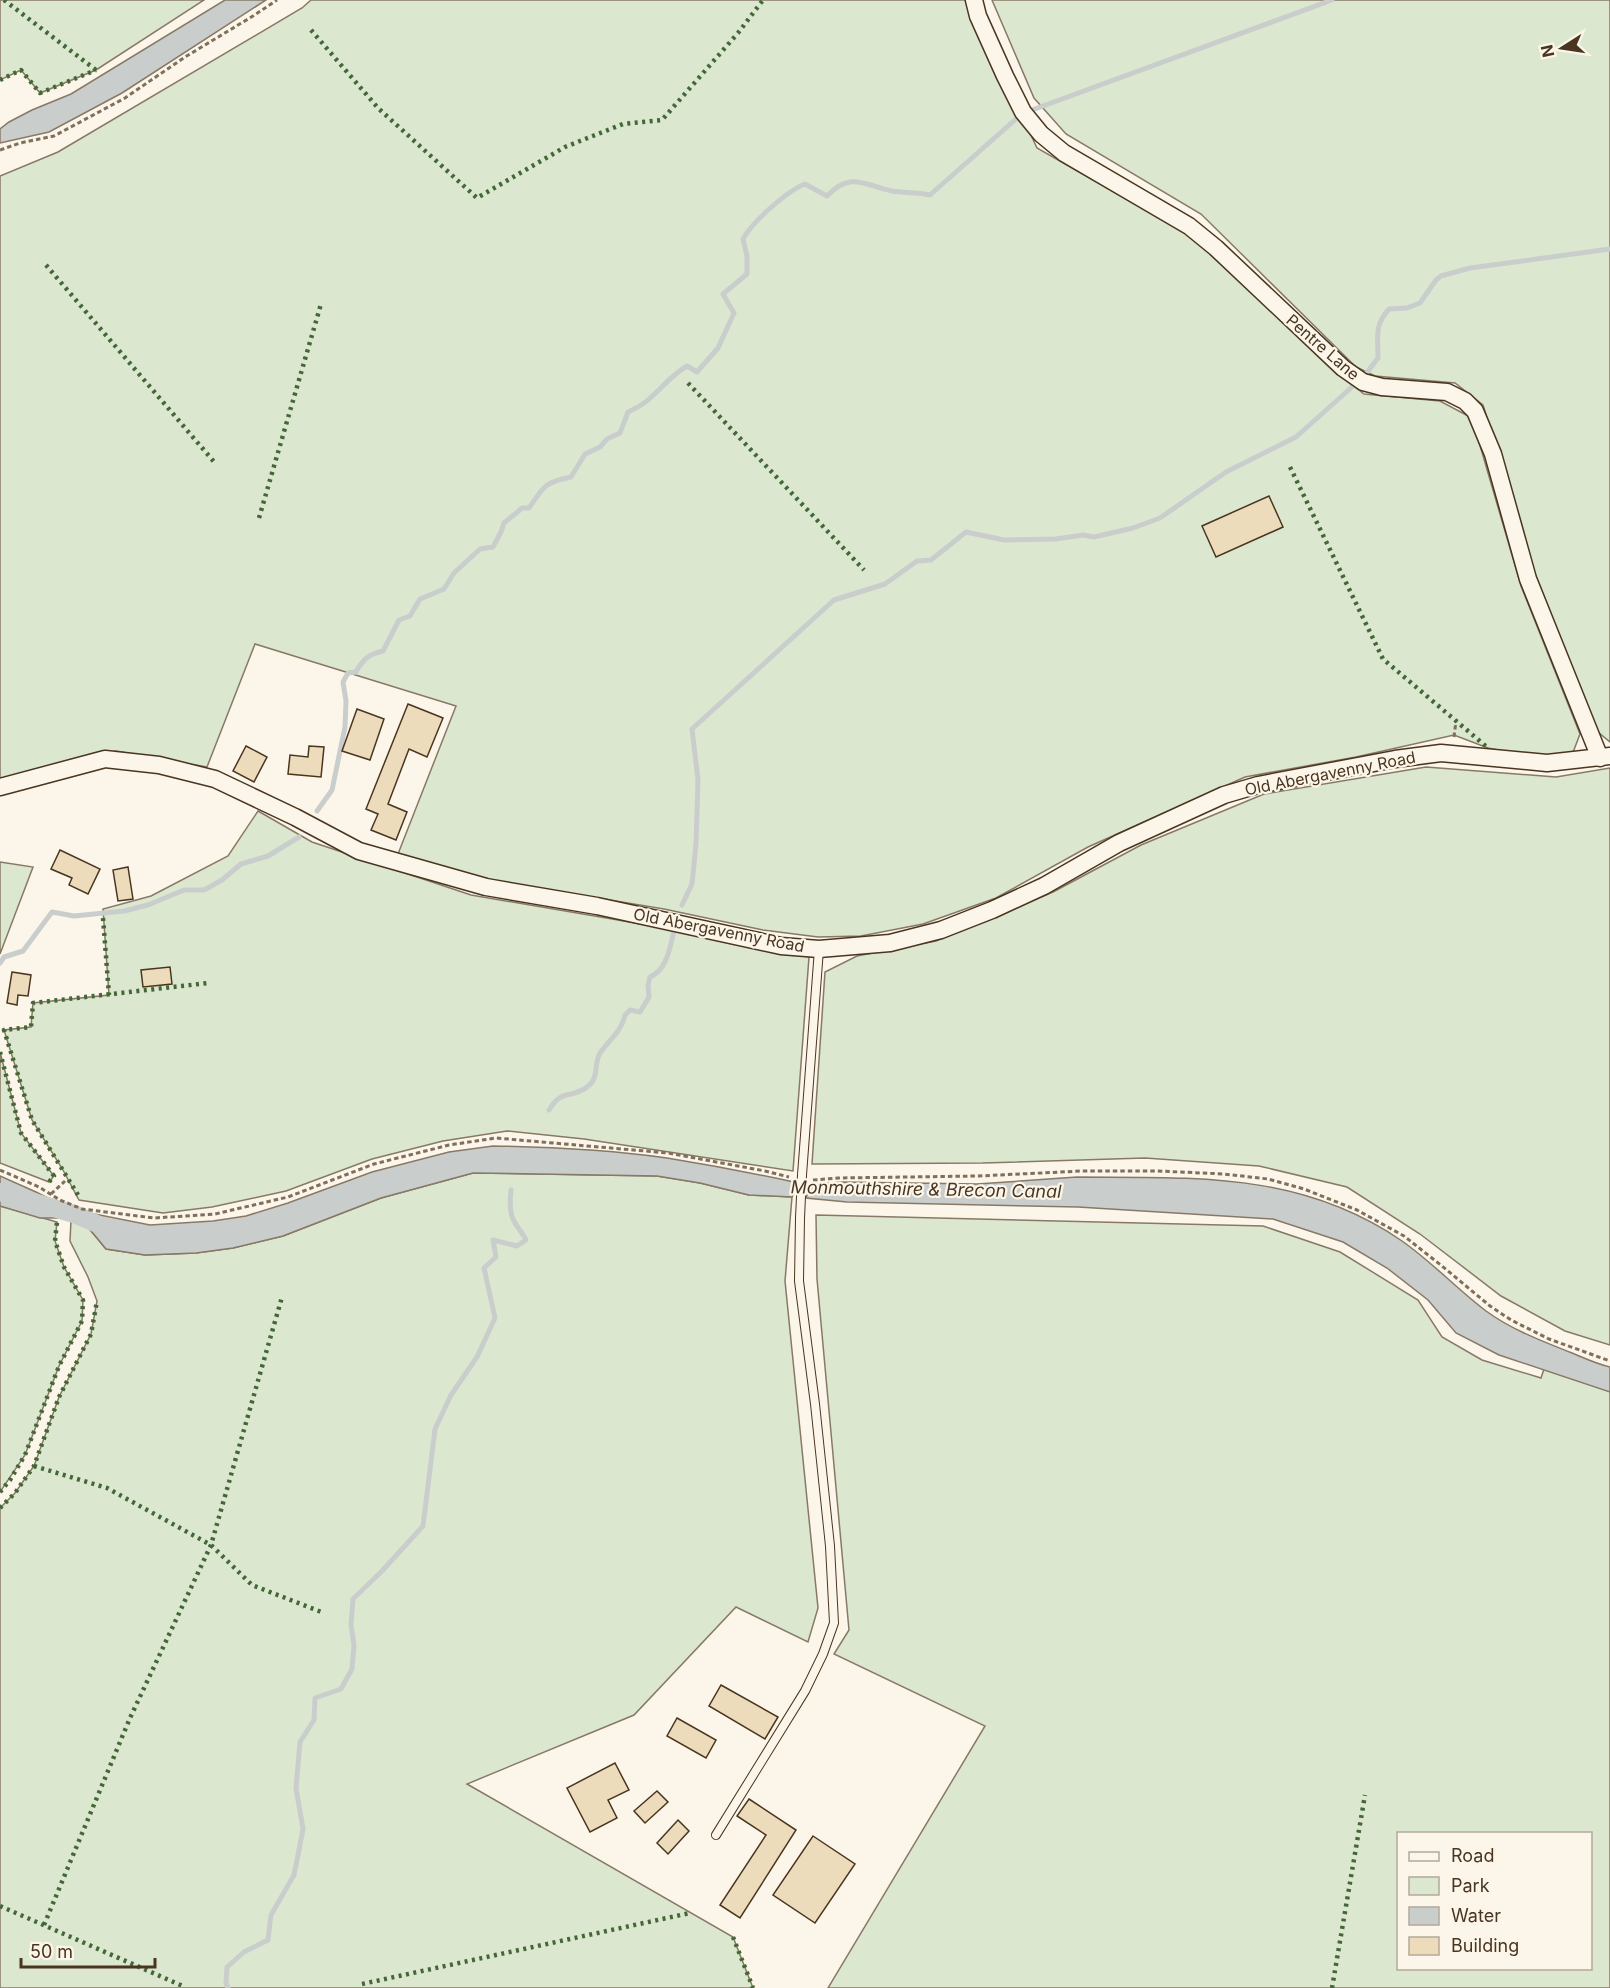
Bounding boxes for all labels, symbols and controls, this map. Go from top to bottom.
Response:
north arrow [1532,18,1592,78]
text: N [1536,43,1558,59]
street label: Pentre Lane [1282,310,1364,384]
street label: Old Abergavenny Road [1243,747,1417,799]
street label: Old Abergavenny Road [632,904,806,956]
water label: Monmouthshire & Brecon Canal [790,1176,1062,1202]
legend [1397,1832,1592,1970]
text: Road [1451,1845,1494,1866]
text: Park [1451,1875,1490,1896]
text: Water [1451,1905,1501,1926]
scale bar [21,1931,154,1969]
text: Building [1451,1935,1519,1956]
text: 50 m [30,1941,73,1962]

